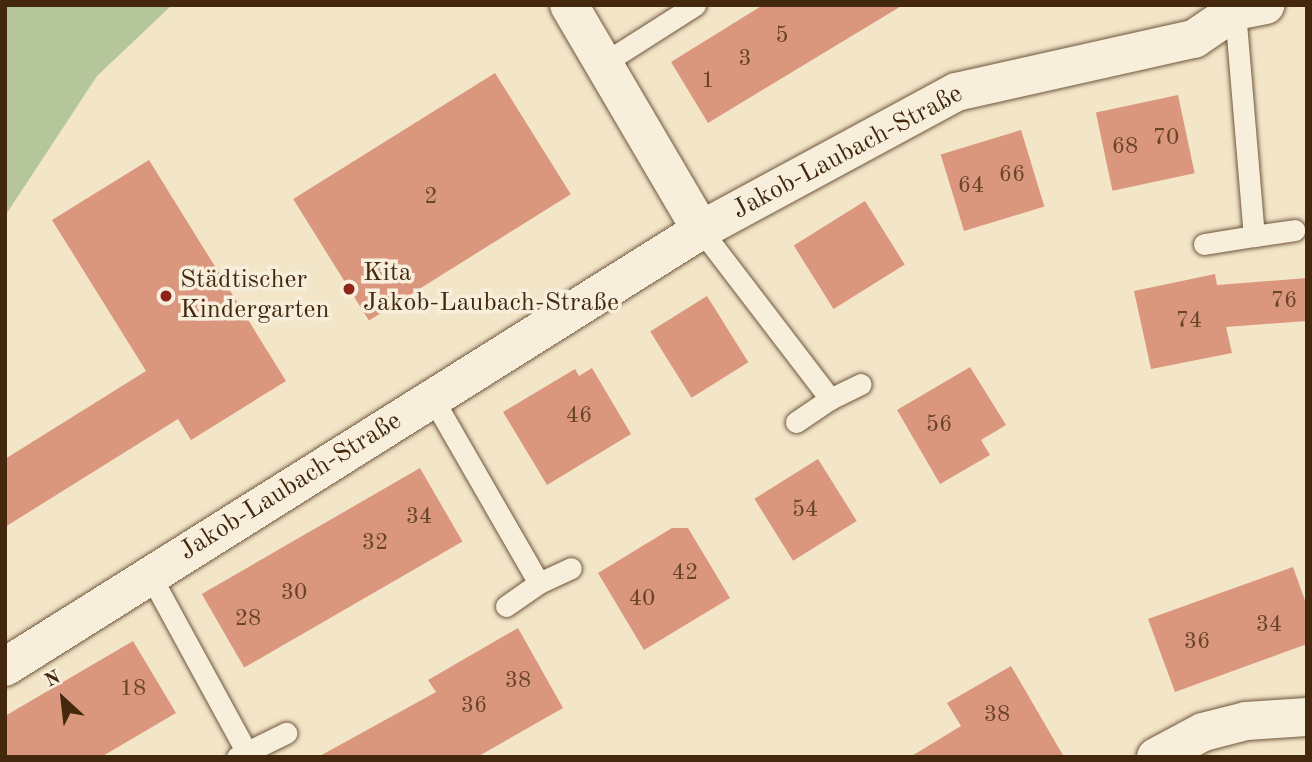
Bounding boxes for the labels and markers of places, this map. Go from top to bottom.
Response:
place label: Kita Jakob-Laubach-Straße [363,258,619,320]
place label: Städtischer Kindergarten [180,265,330,326]
marker: Kita Jakob-Laubach-Straße [341,281,357,297]
marker: Städtischer Kindergarten [158,288,174,304]

